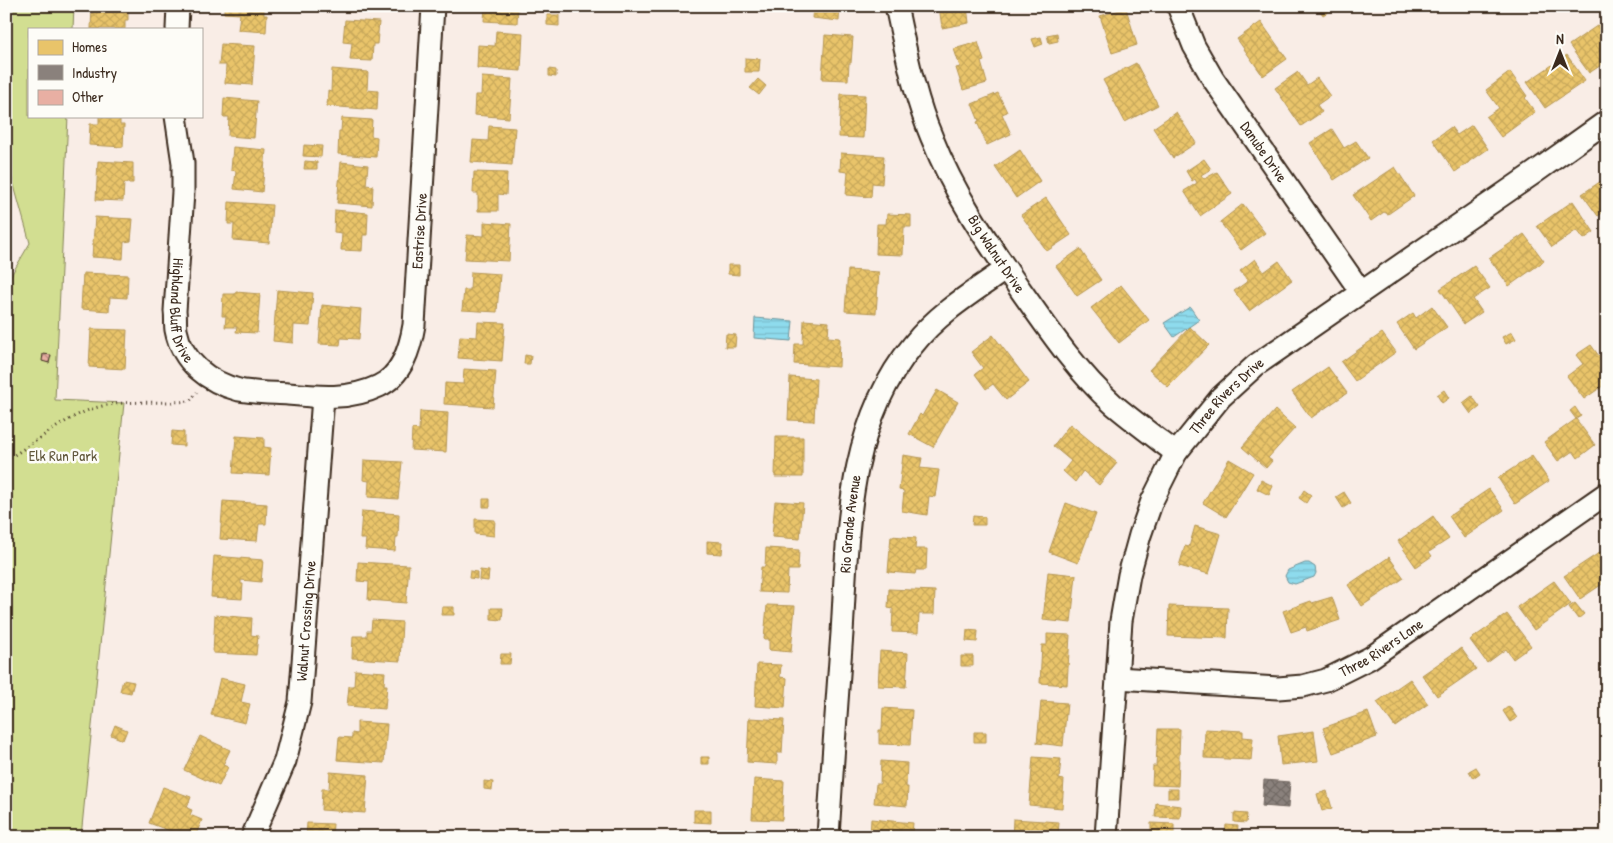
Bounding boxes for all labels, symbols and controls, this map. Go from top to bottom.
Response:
legend [28,28,202,118]
north arrow [1536,28,1586,78]
text: N [1556,29,1564,48]
text: Homes [72,36,107,57]
text: Industry [72,62,117,83]
text: Other [72,86,104,107]
street label: Danube Drive [1236,117,1293,186]
street label: Eastrise Drive [406,192,432,270]
street label: Big Walnut Drive [963,211,1031,297]
street label: Highland Bluff Drive [165,257,199,367]
street label: Three Rivers Drive [1184,352,1268,439]
park label: Elk Run Park [29,445,97,466]
street label: Rio Grande Avenue [834,473,866,574]
street label: Walnut Crossing Drive [291,560,321,682]
street label: Three Rivers Lane [1335,613,1427,682]

